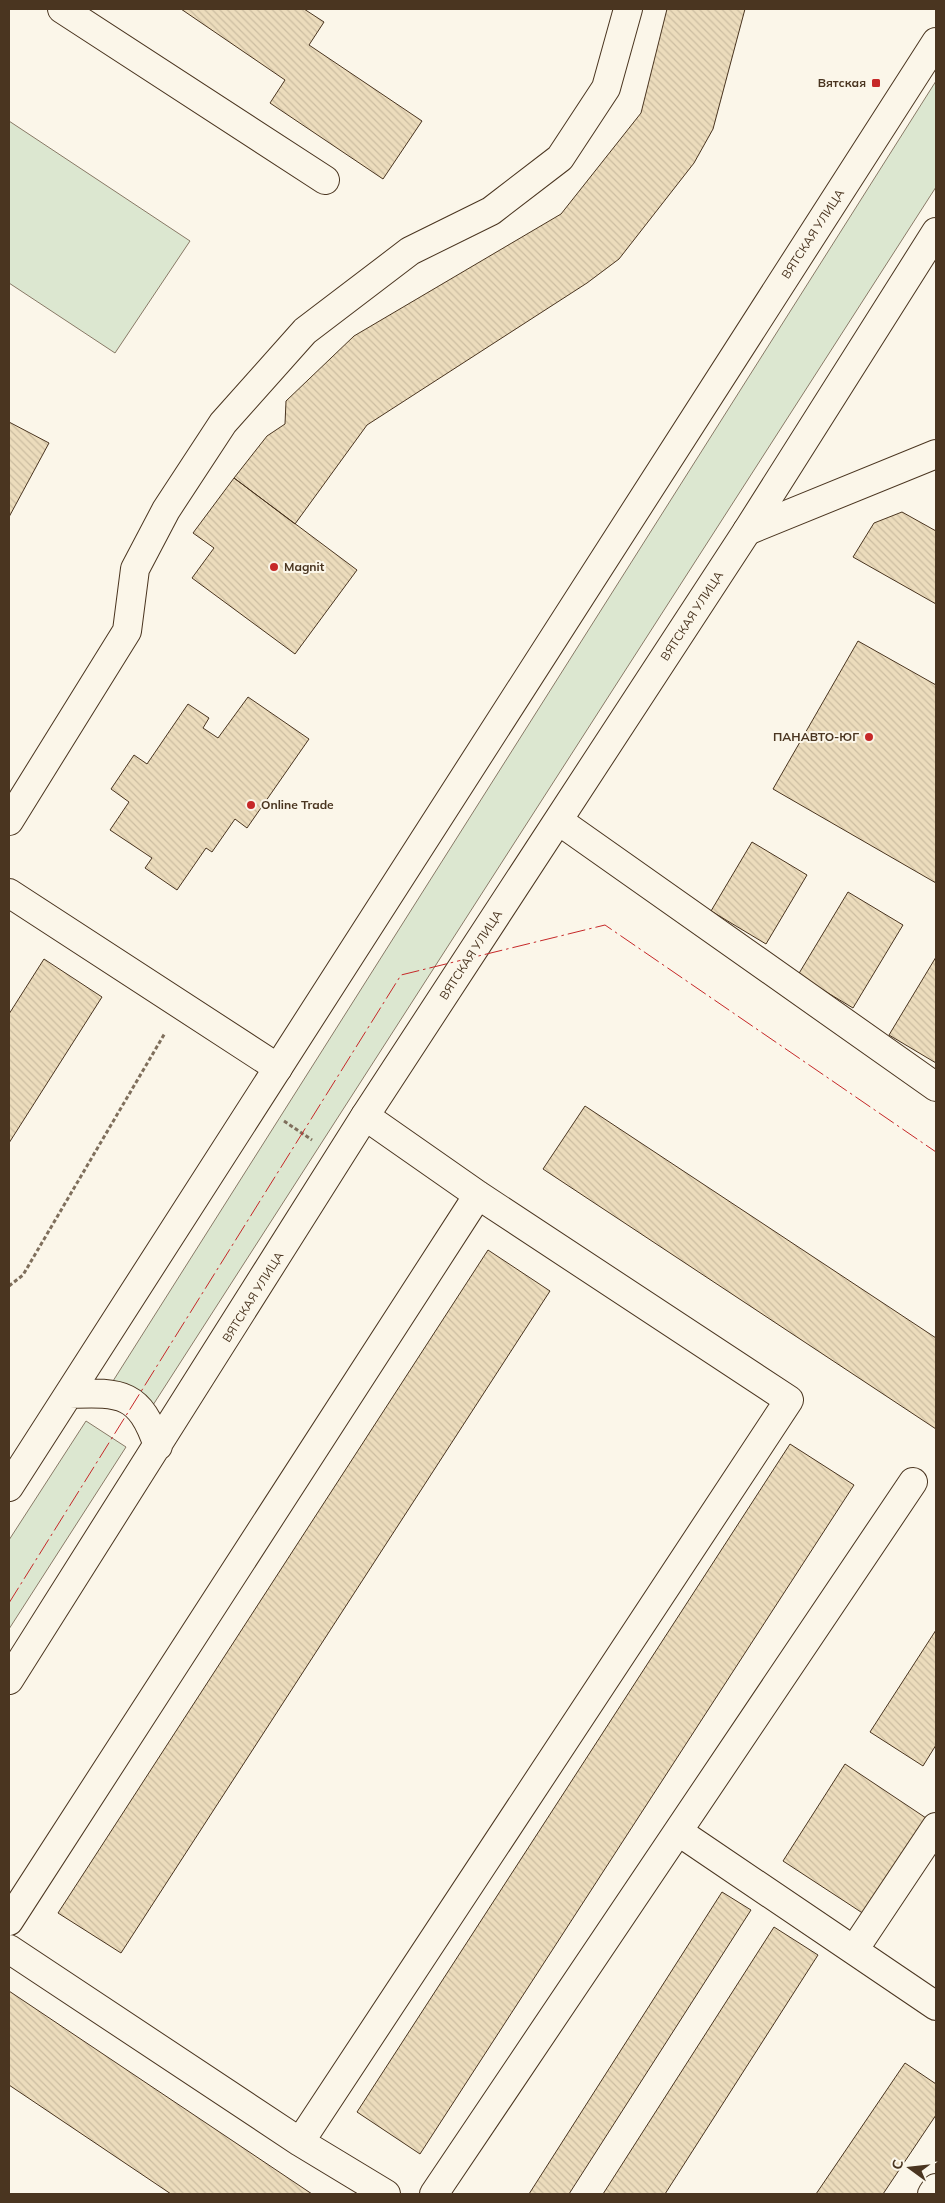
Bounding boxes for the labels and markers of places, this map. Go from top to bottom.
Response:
place label: Вятская [818,75,866,90]
marker: Вятская [870,77,882,89]
place label: Magnit [284,559,325,574]
marker: Magnit [268,561,280,573]
place label: ПАНАВТО-ЮГ [773,729,859,744]
marker: ПАНАВТО-ЮГ [863,731,875,743]
place label: Online Trade [261,797,334,812]
marker: Online Trade [245,799,257,811]

